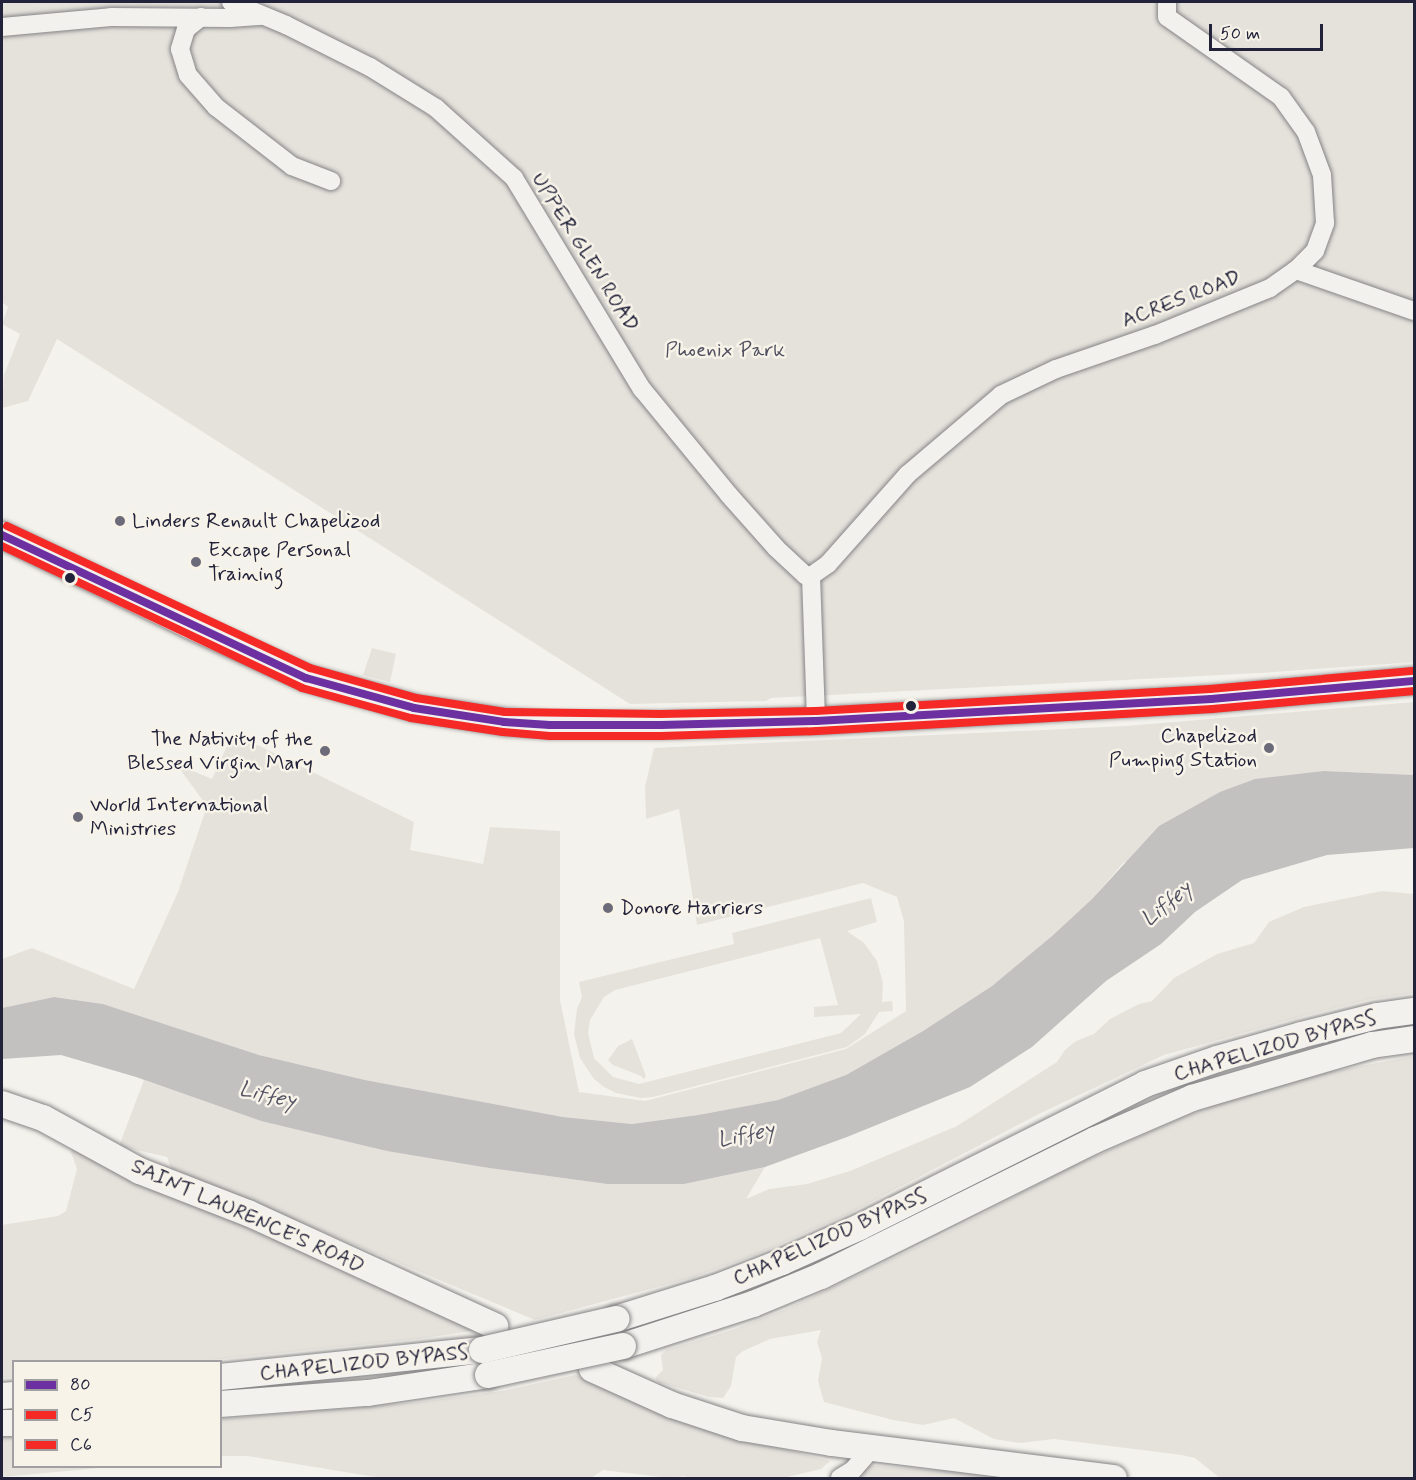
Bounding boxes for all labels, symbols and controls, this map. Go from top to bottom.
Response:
scale bar [1212,12,1326,50]
text: 50 m [1220,22,1260,46]
street label: UPPER GLEN ROAD [526,168,644,336]
street label: ACRES ROAD [1118,265,1244,333]
park label: Phoenix Park [668,337,782,363]
place label: Linders Renault Chapelizod [132,508,380,534]
marker: Linders Renault Chapelizod [113,514,127,528]
place label: Excape Personal Training [208,537,351,587]
marker: Excape Personal Training [189,555,203,569]
unlabelled marker [64,572,76,584]
unlabelled marker [905,700,917,712]
place label: Chapelizod Pumping Station [1113,723,1257,773]
place label: The Nativity of the Blessed Virgin Mary [135,726,313,776]
marker: Chapelizod Pumping Station [1262,741,1276,755]
marker: The Nativity of the Blessed Virgin Mary [318,744,332,758]
place label: World International Ministries [90,792,265,842]
marker: World International Ministries [71,810,85,824]
water label: Liffey [1137,877,1197,933]
place label: Donore Harriers [620,895,763,921]
marker: Donore Harriers [601,901,615,915]
street label: CHAPELIZOD BYPASS [1171,1005,1379,1087]
water label: Liffey [236,1076,298,1116]
water label: Liffey [715,1118,777,1154]
street label: SAINT LAURENCE'S ROAD [128,1153,368,1279]
street label: CHAPELIZOD BYPASS [729,1183,931,1291]
street label: CHAPELIZOD BYPASS [258,1340,470,1386]
legend [12,1360,222,1468]
text: 80 [70,1373,90,1397]
text: C5 [70,1403,94,1427]
text: C6 [70,1433,92,1457]

